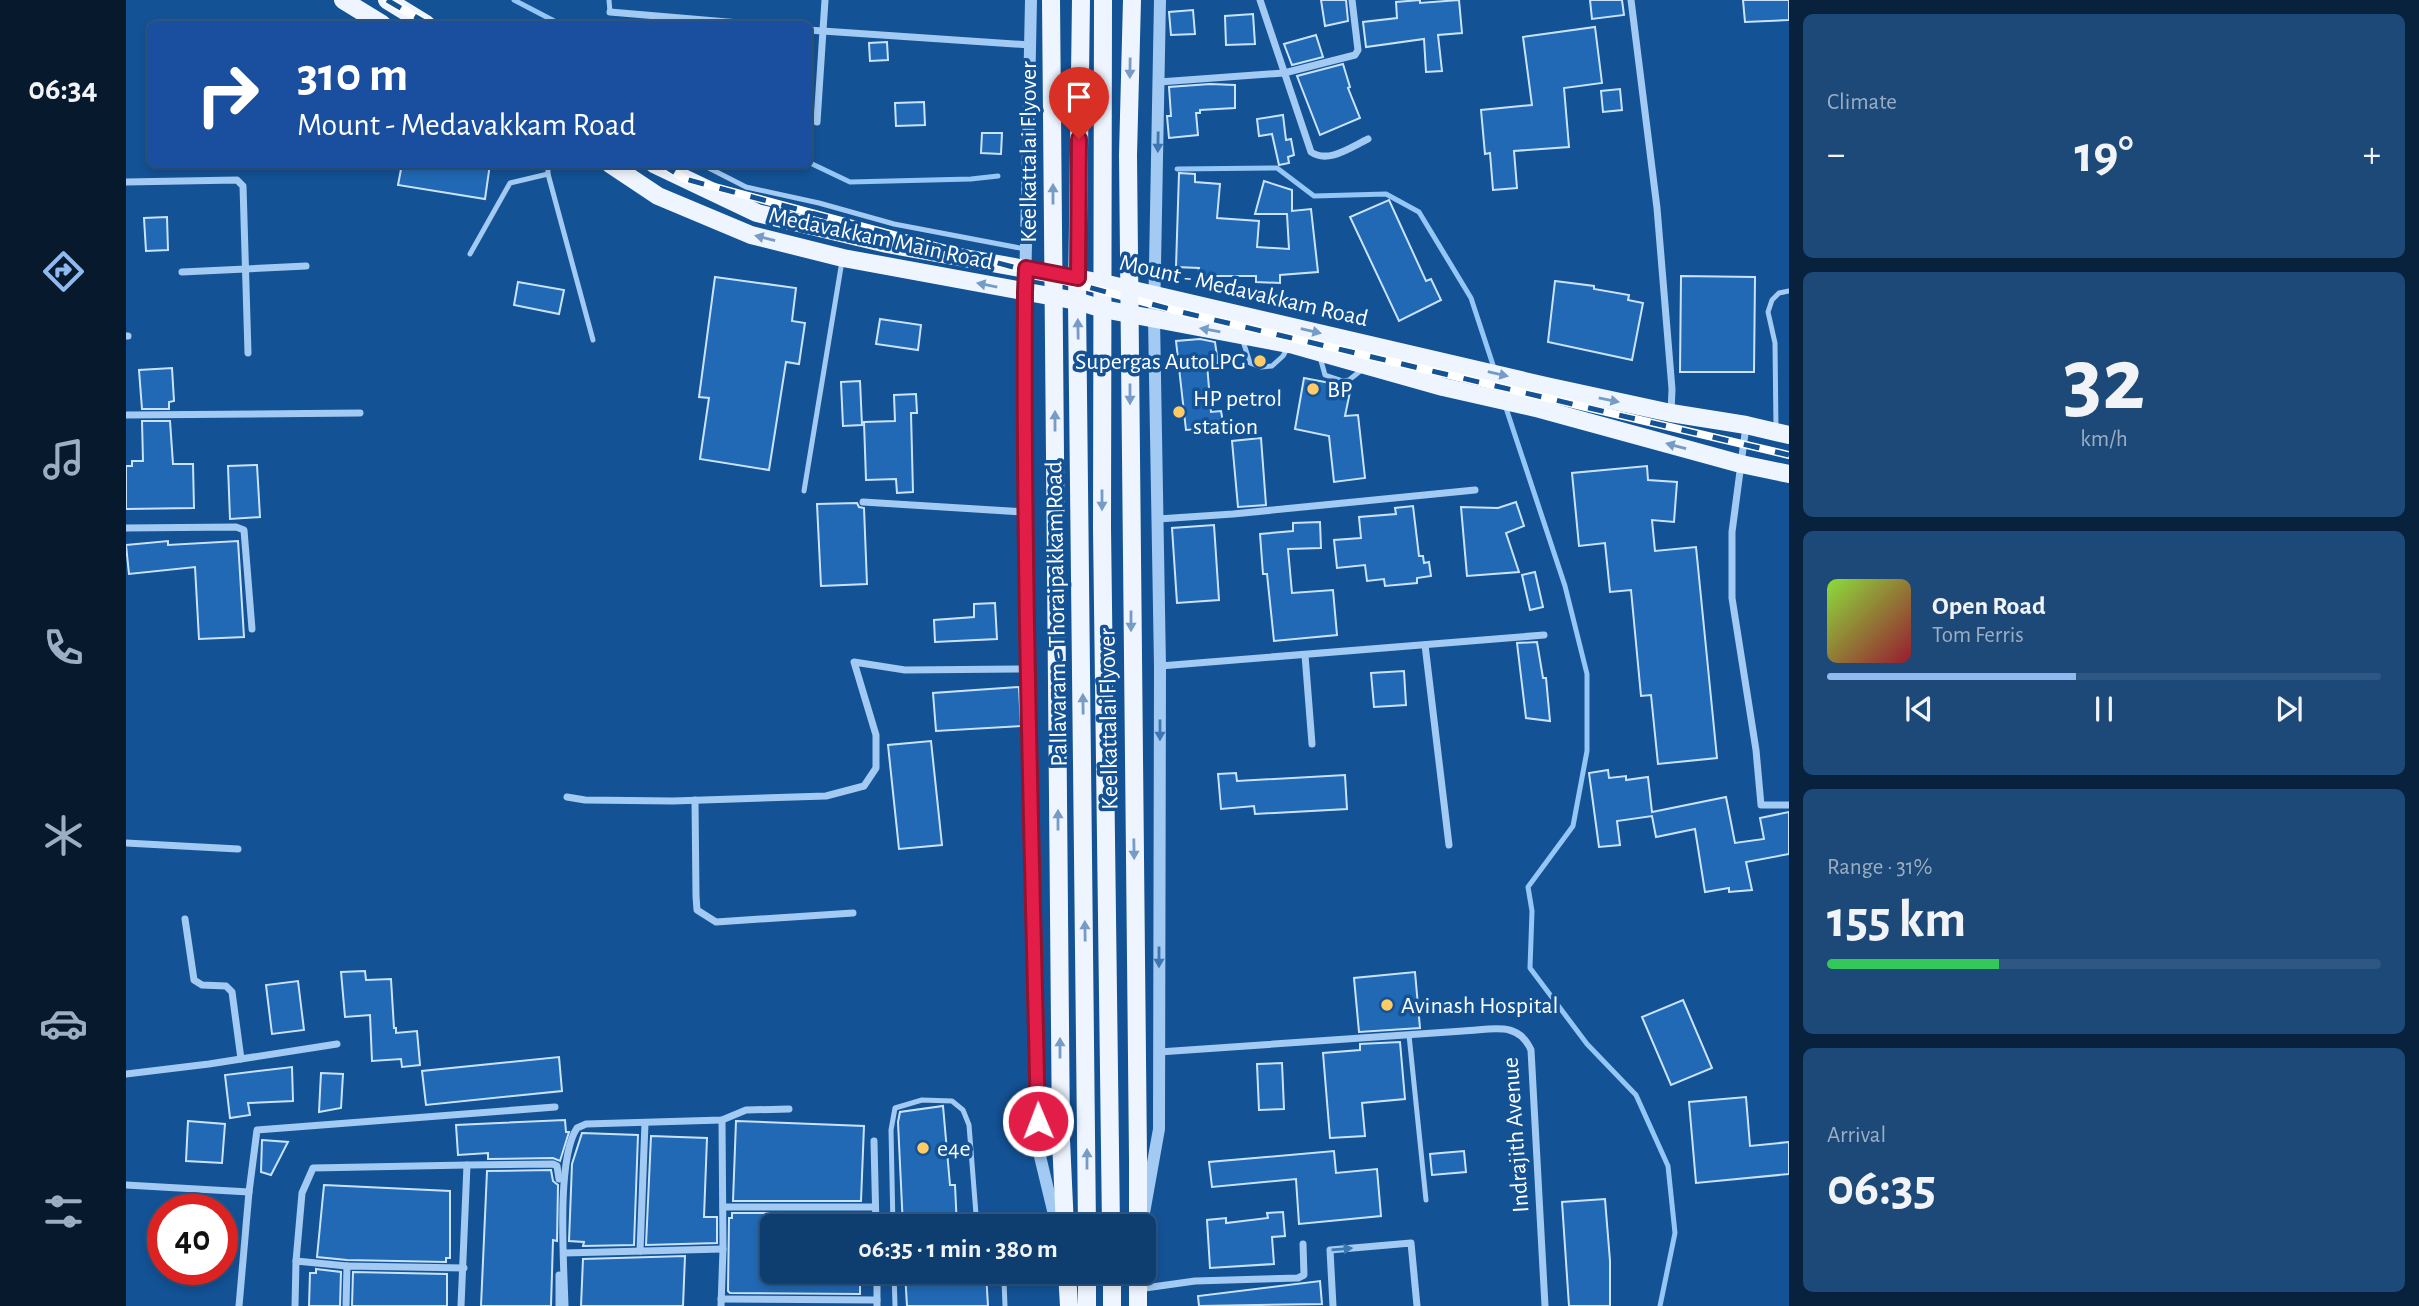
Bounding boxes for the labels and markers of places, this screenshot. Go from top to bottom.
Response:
pin [1049,67,1109,139]
place label: Supergas AutoLPG [1075,350,1246,374]
marker: Supergas AutoLPG [1252,353,1268,369]
place label: BP [1327,378,1352,402]
marker: BP [1305,381,1321,397]
place label: HP petrol station [1193,387,1282,439]
marker: HP petrol station [1171,404,1187,420]
place label: Avinash Hospital [1401,994,1558,1018]
marker: Avinash Hospital [1379,997,1395,1013]
place label: e4e [937,1137,971,1161]
marker: e4e [915,1140,931,1156]

